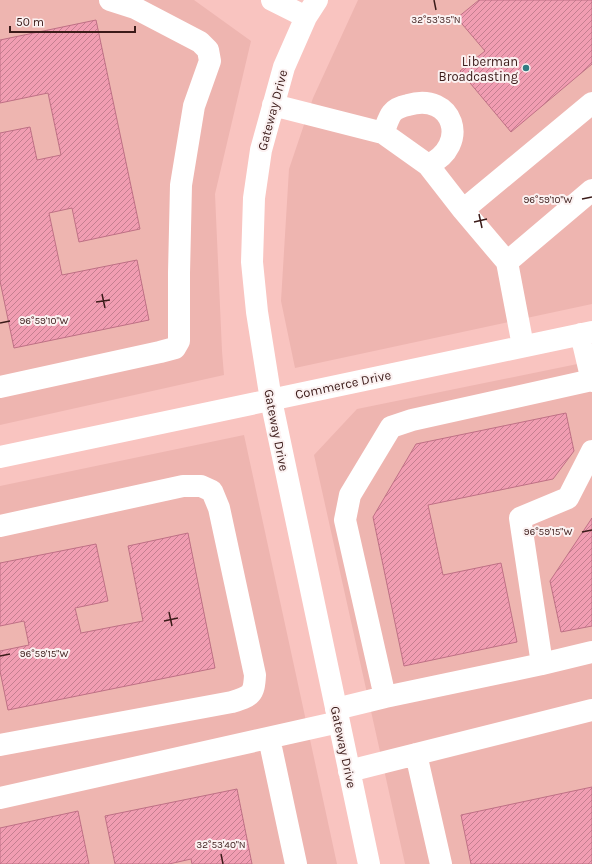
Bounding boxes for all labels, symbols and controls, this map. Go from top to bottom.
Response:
scale bar [10,8,135,34]
text: 32°53'35"N [411,14,461,26]
text: 50 m [16,15,44,29]
place label: Liberman Broadcasting [439,54,519,84]
marker: Liberman Broadcasting [521,63,531,73]
street label: Gateway Drive [254,68,291,152]
text: 96°59'10"W [524,194,573,206]
text: 96°59'10"W [20,315,69,327]
street label: Commerce Drive [294,367,393,402]
street label: Gateway Drive [261,388,292,473]
text: 96°59'15"W [524,526,572,538]
text: 96°59'15"W [20,648,68,660]
street label: Gateway Drive [328,705,360,790]
text: 32°53'40"N [196,839,246,851]

